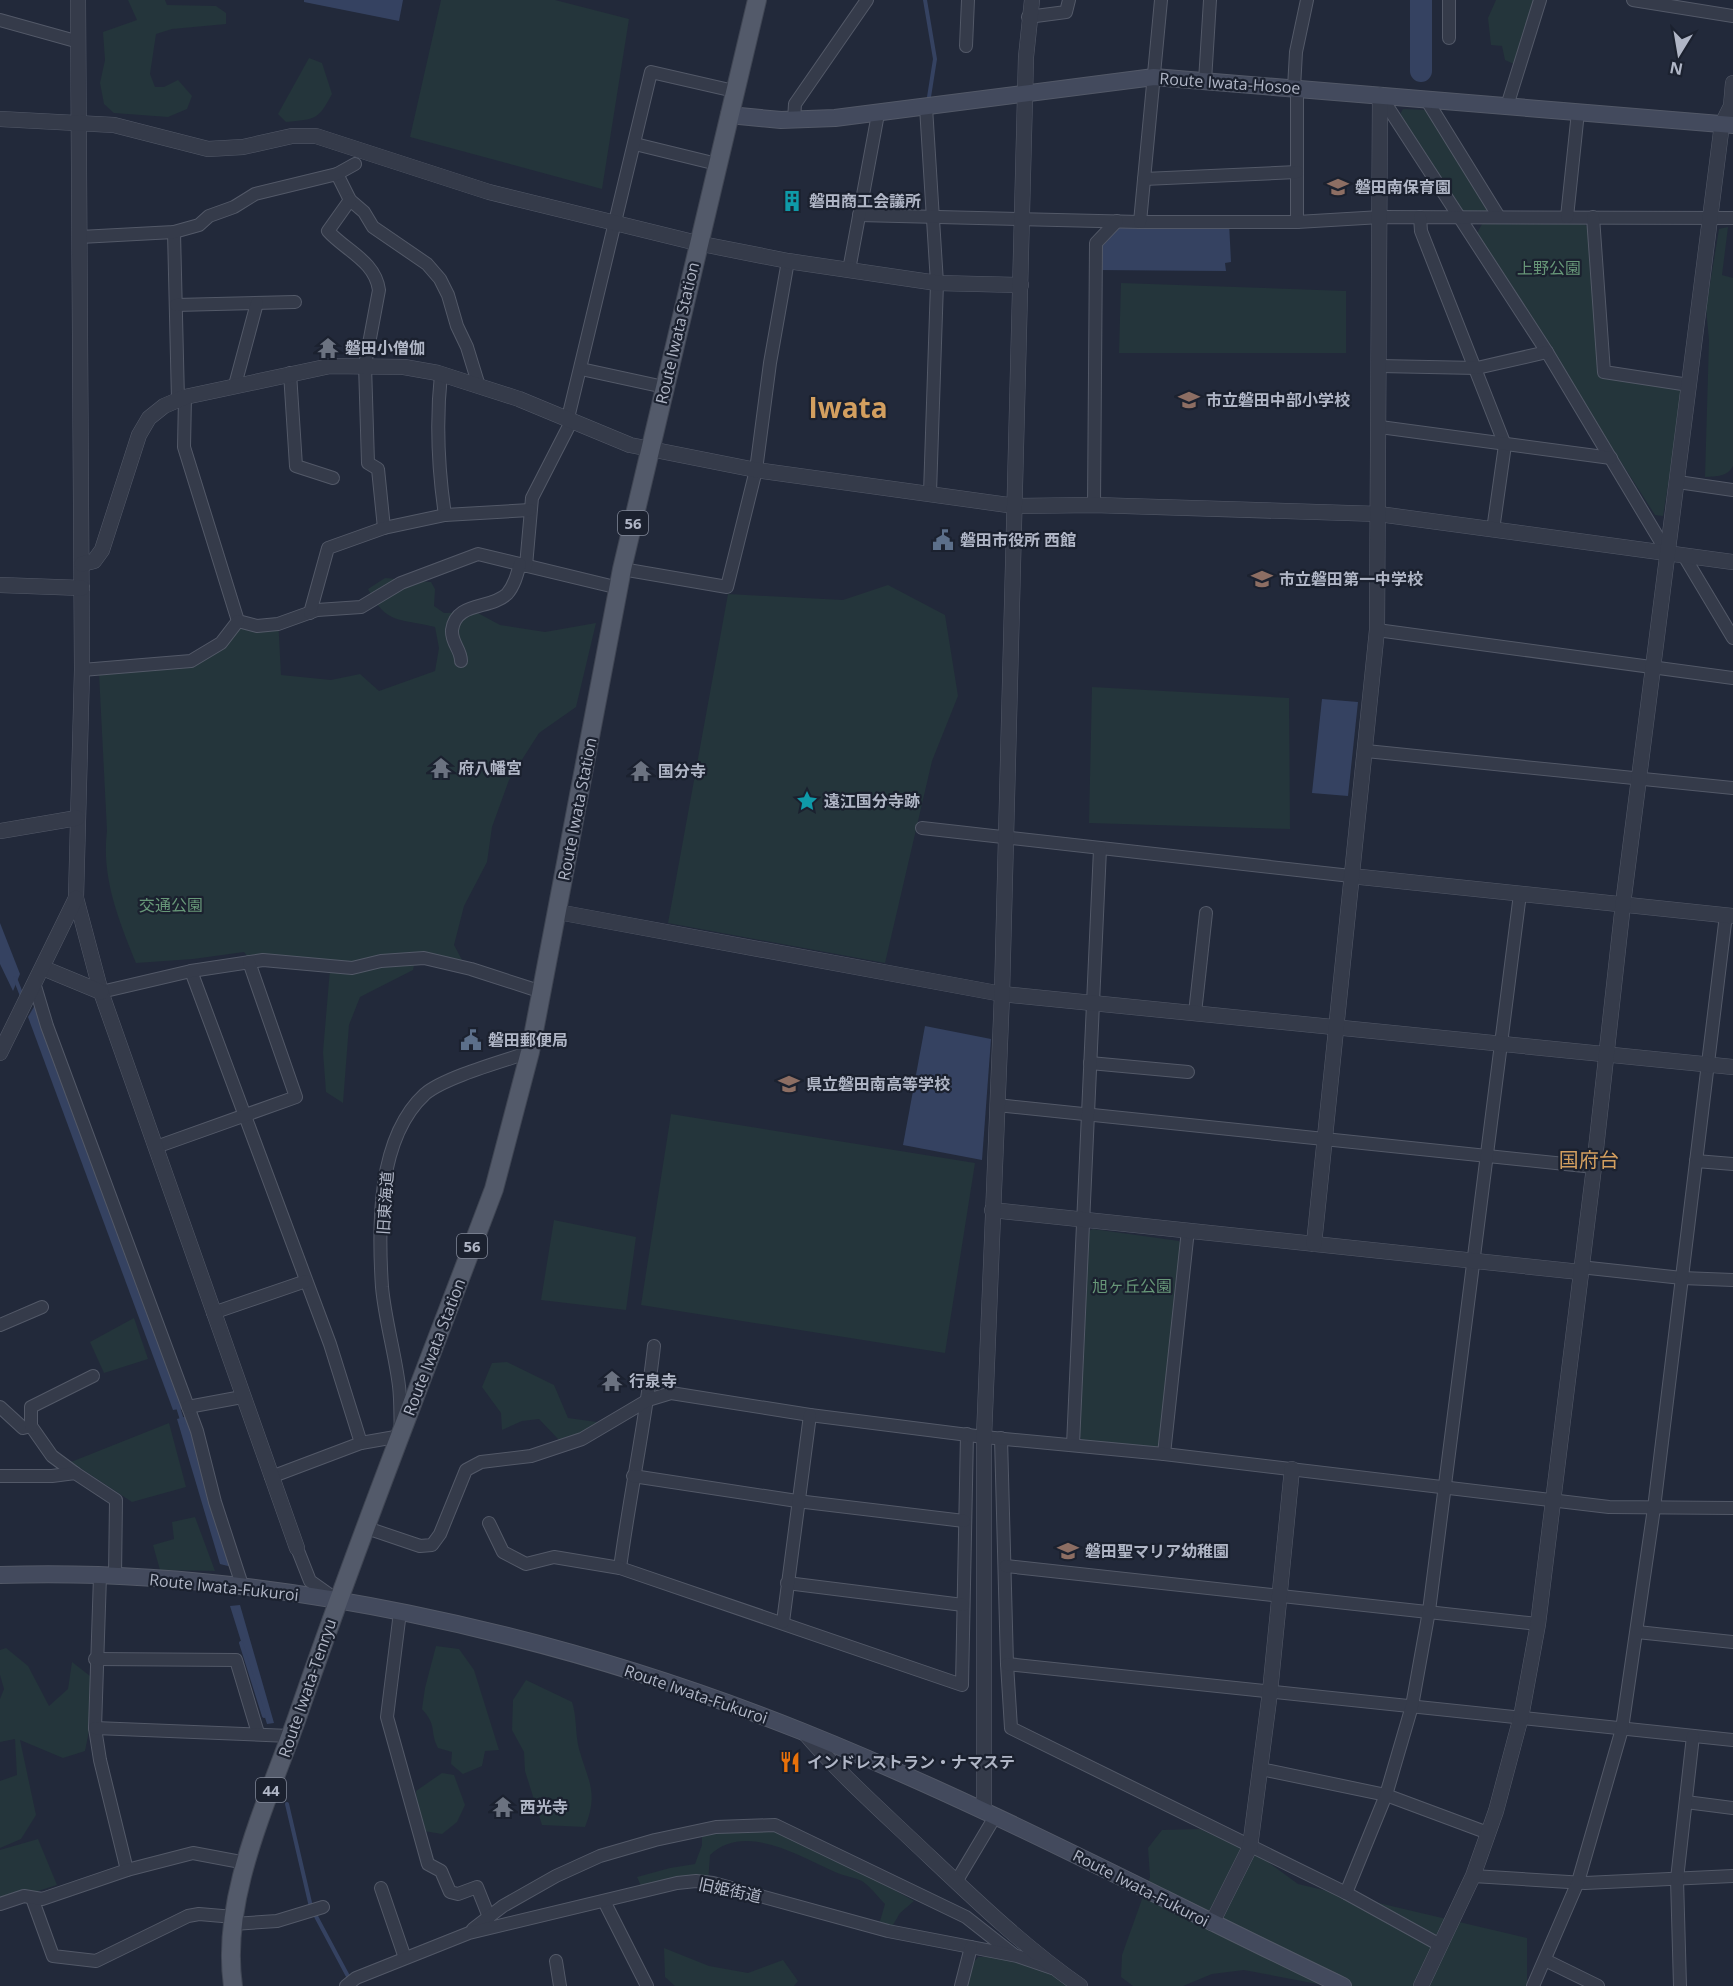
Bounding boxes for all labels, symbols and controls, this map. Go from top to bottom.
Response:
north arrow [1649,24,1709,84]
text: N [1668,57,1685,81]
street label: Route Iwata-Hosoe [1159,67,1301,99]
school or university icon: 磐田南保育園 [1326,175,1350,199]
place label: 磐田南保育園 [1355,176,1451,198]
building icon: 磐田商工会議所 [780,189,804,213]
place label: 磐田商工会議所 [809,190,921,212]
park label: 上野公園 [1517,257,1581,279]
street label: Route Iwata Station [650,260,704,406]
temple icon: 磐田小僧伽 [316,336,340,360]
place label: 磐田小僧伽 [345,337,425,359]
district label: Iwata [808,388,888,426]
school or university icon: 市立磐田中部小学校 [1177,388,1201,412]
place label: 市立磐田中部小学校 [1206,389,1350,411]
road number: 56 [618,511,648,535]
public building icon: 磐田市役所 西館 [931,528,955,552]
place label: 磐田市役所 西館 [960,529,1076,551]
school or university icon: 市立磐田第一中学校 [1250,567,1274,591]
place label: 市立磐田第一中学校 [1279,568,1423,590]
street label: Route Iwata Station [552,736,602,882]
temple icon: 府八幡宮 [429,756,453,780]
place label: 府八幡宮 [458,757,522,779]
temple icon: 国分寺 [629,759,653,783]
place label: 国分寺 [658,760,706,782]
place icon: 遠江国分寺跡 [795,789,819,813]
place label: 遠江国分寺跡 [824,790,920,812]
park label: 交通公園 [139,894,203,916]
public building icon: 磐田郵便局 [459,1028,483,1052]
place label: 磐田郵便局 [488,1029,568,1051]
school or university icon: 県立磐田南高等学校 [777,1072,801,1096]
place label: 県立磐田南高等学校 [806,1073,950,1095]
district label: 国府台 [1559,1146,1619,1173]
street label: 旧東海道 [372,1170,398,1236]
road number: 56 [457,1234,487,1258]
street label: Route Iwata Station [398,1275,470,1419]
park label: 旭ヶ丘公園 [1092,1275,1172,1297]
temple icon: 行泉寺 [600,1369,624,1393]
place label: 行泉寺 [629,1370,677,1392]
school or university icon: 磐田聖マリア幼稚園 [1056,1539,1080,1563]
place label: 磐田聖マリア幼稚園 [1085,1540,1229,1562]
street label: Route Iwata-Fukuroi [148,1568,300,1606]
street label: Route Iwata-Tenryu [273,1616,341,1760]
street label: Route Iwata-Fukuroi [621,1659,771,1729]
restaurant icon: インドレストラン・ナマステ [778,1750,802,1774]
place label: インドレストラン・ナマステ [807,1751,1015,1773]
road number: 44 [256,1778,286,1802]
temple icon: 西光寺 [491,1795,515,1819]
place label: 西光寺 [520,1796,568,1818]
street label: Route Iwata-Fukuroi [1069,1844,1213,1932]
street label: 旧姫街道 [696,1873,764,1907]

